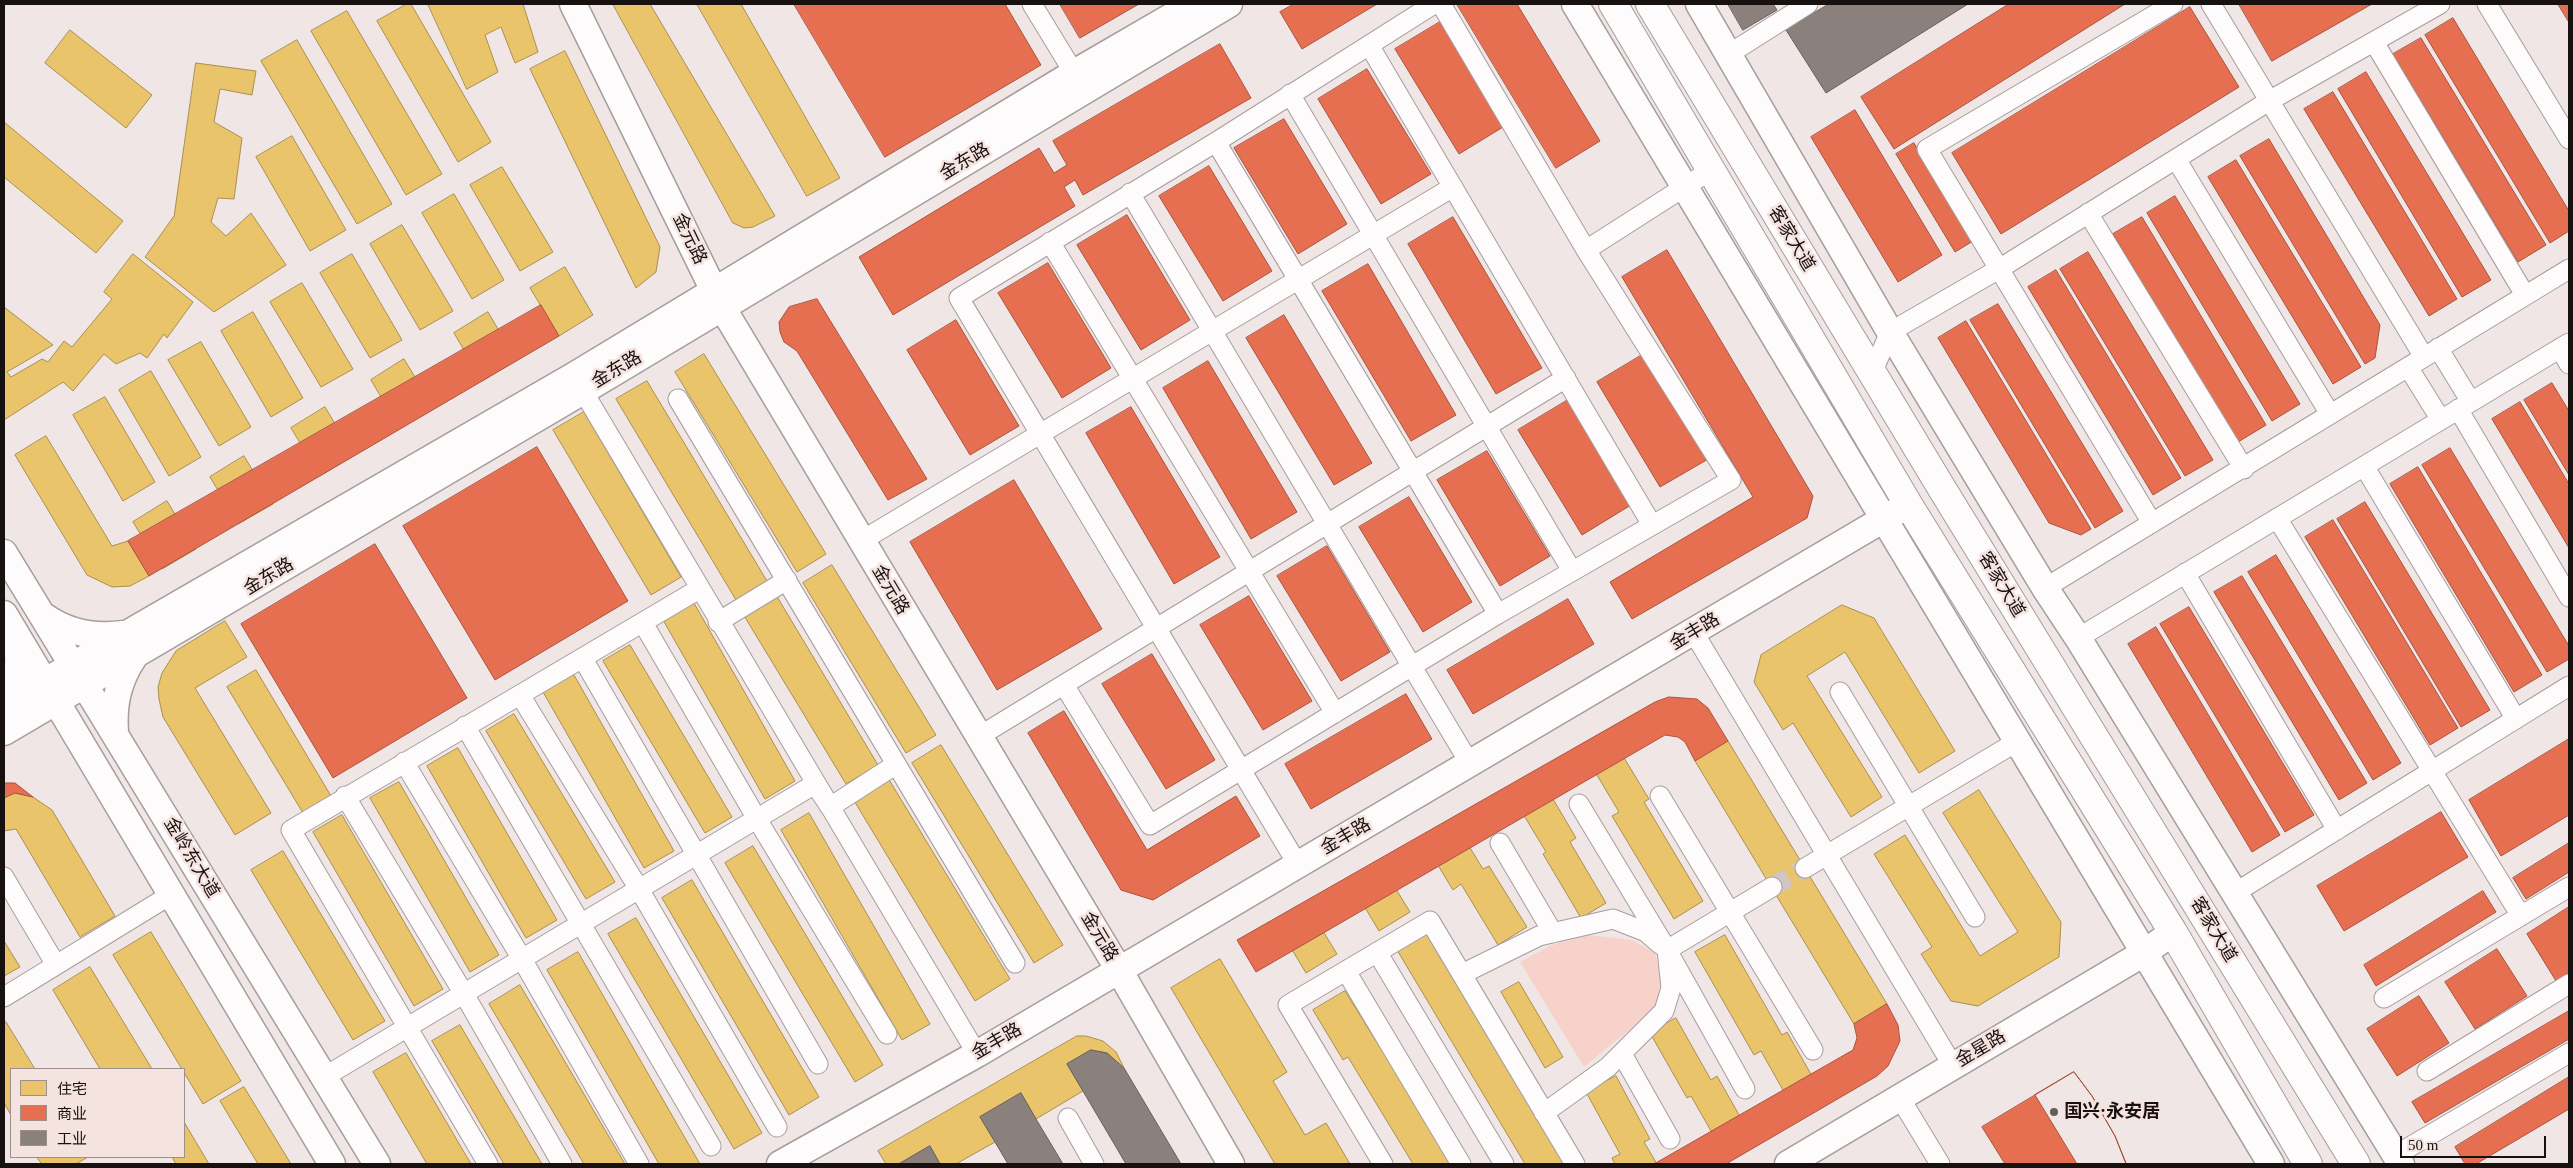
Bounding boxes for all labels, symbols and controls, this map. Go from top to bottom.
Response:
street label: 金东路 [936,139,994,185]
street label: 客家大道 [1763,203,1819,275]
street label: 金元路 [667,210,711,268]
street label: 金东路 [588,347,646,393]
street label: 客家大道 [1973,549,2029,621]
street label: 金东路 [240,554,298,600]
street label: 金元路 [867,561,913,619]
street label: 金丰路 [1666,609,1724,655]
street label: 金岭东大道 [159,814,223,902]
street label: 金丰路 [1317,814,1375,860]
street label: 客家大道 [2185,894,2241,966]
street label: 金元路 [1076,908,1122,966]
street label: 金丰路 [968,1019,1026,1065]
street label: 金星路 [1952,1026,2010,1072]
legend [10,1068,185,1158]
text: 住宅 [57,1081,87,1097]
place label: 国兴·永安居 [2064,1101,2160,1123]
text: 商业 [57,1106,87,1122]
marker: 国兴·永安居 [2048,1106,2060,1118]
scale bar [2403,1126,2549,1158]
text: 工业 [57,1131,87,1147]
text: 50 m [2408,1137,2438,1153]

